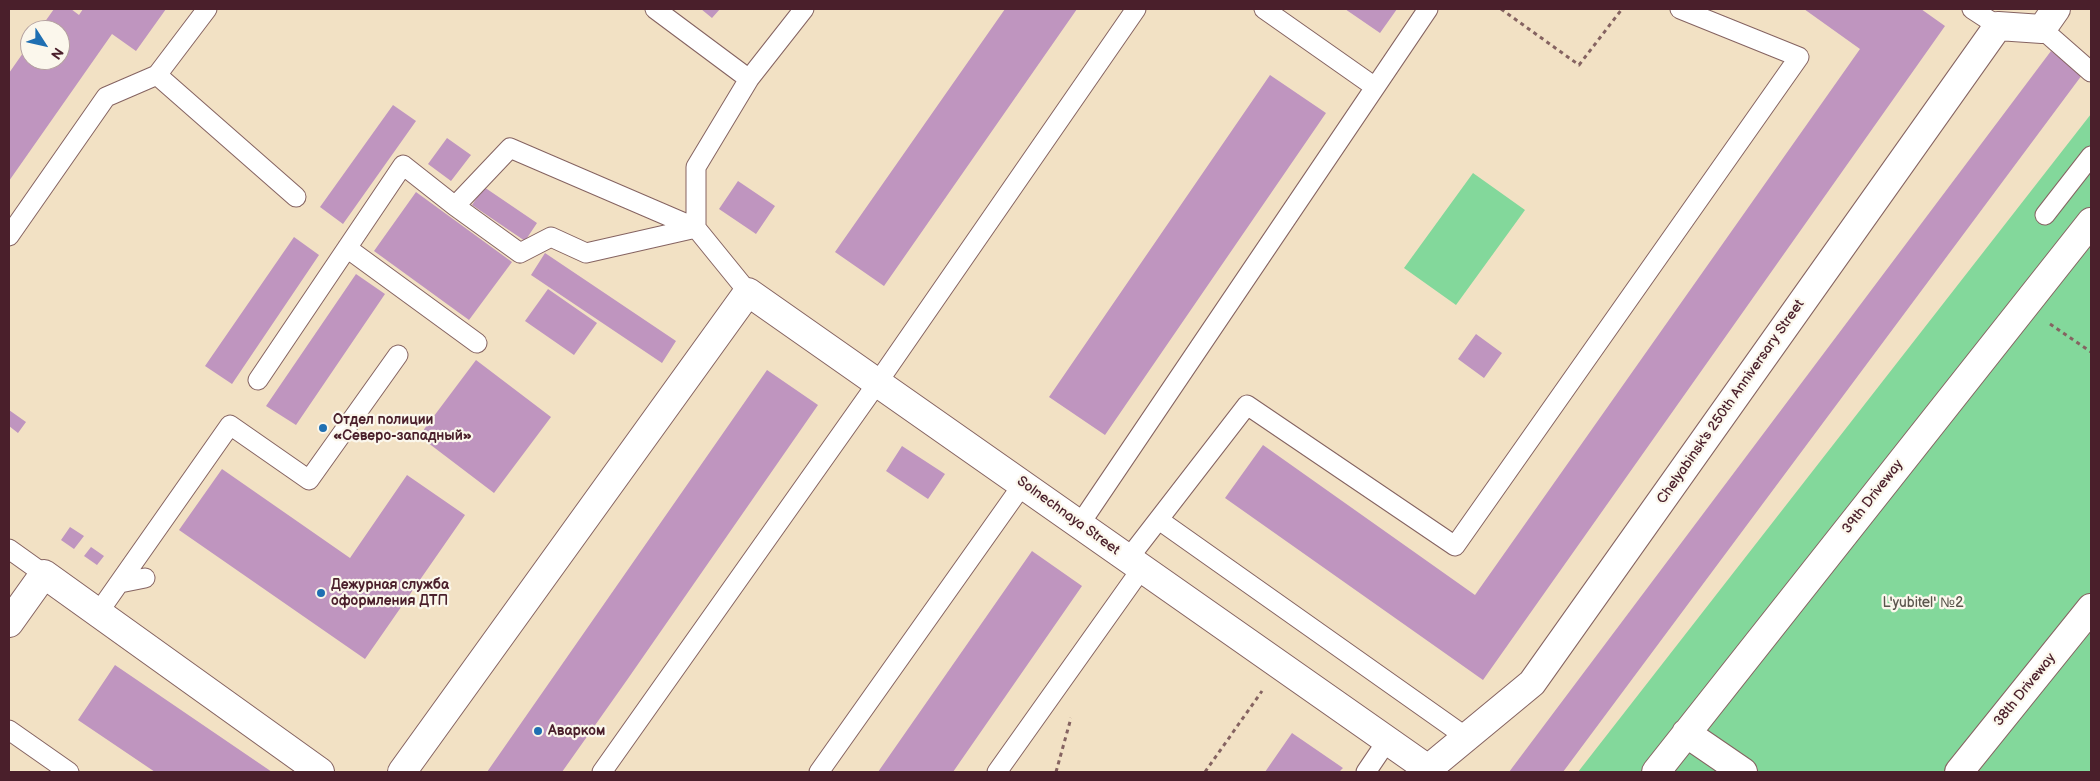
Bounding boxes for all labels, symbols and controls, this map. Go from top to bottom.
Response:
north arrow [20,20,70,70]
text: N [47,44,67,62]
street label: Chelyabinsk's 250th Anniversary Street [1654,297,1808,507]
place label: Отдел полиции «Северо-западный» [333,412,472,444]
marker: Отдел полиции «Северо-западный» [317,422,329,434]
street label: 39th Driveway [1839,457,1907,537]
street label: Solnechnaya Street [1013,473,1123,559]
place label: Дежурная служба оформления ДТП [331,577,449,610]
marker: Дежурная служба оформления ДТП [315,587,327,599]
park label: L'yubitel' №2 [1883,595,1963,611]
street label: 38th Driveway [1990,650,2060,730]
place label: Аварком [548,723,605,739]
marker: Аварком [532,725,544,737]

